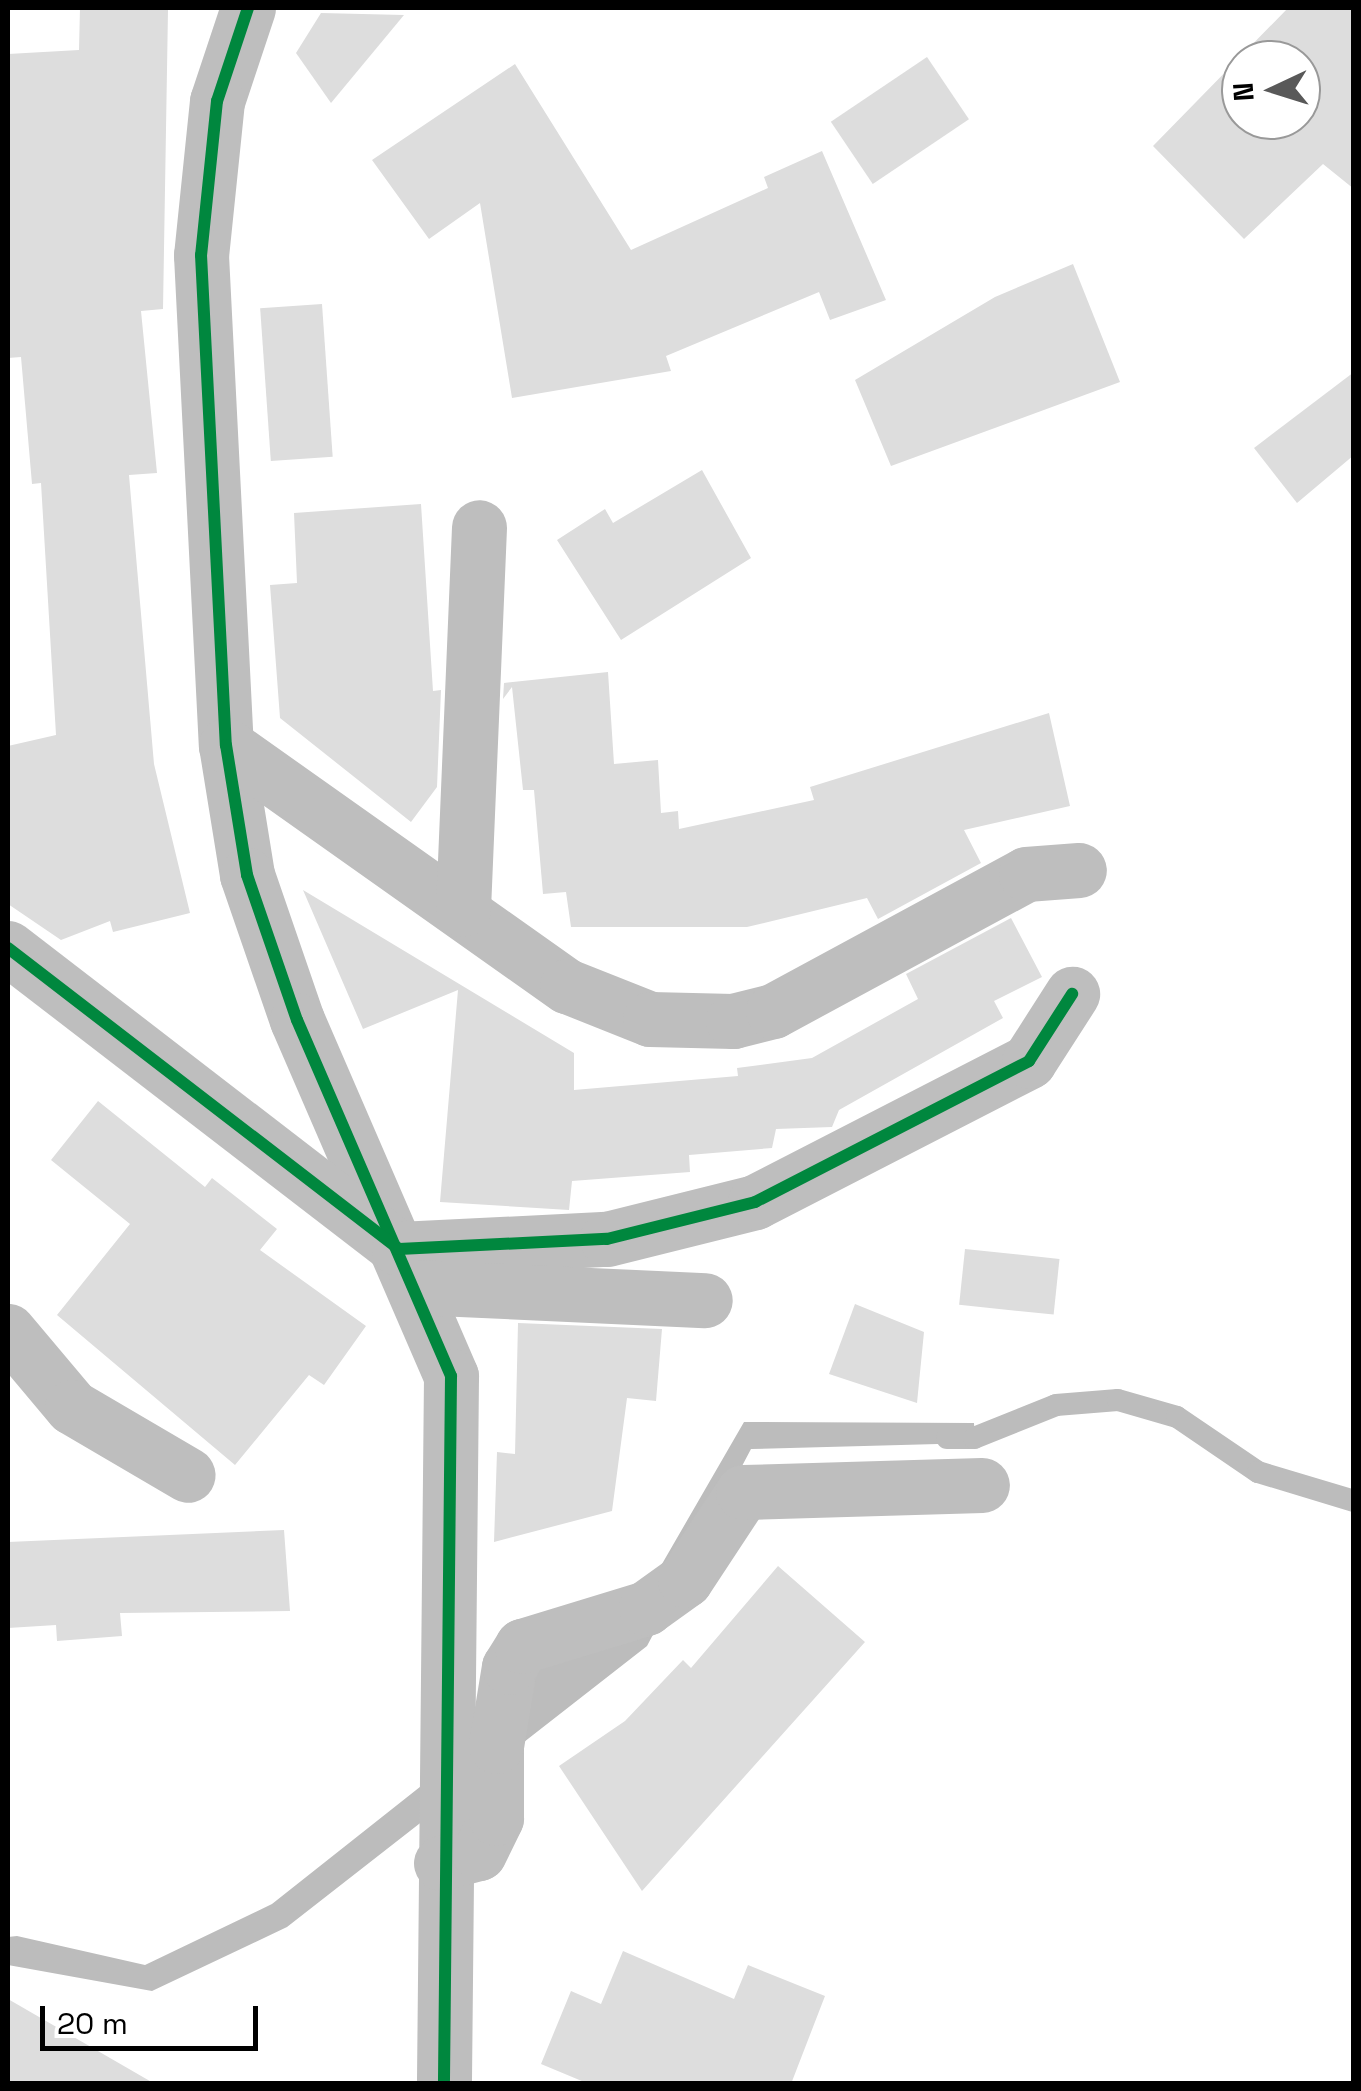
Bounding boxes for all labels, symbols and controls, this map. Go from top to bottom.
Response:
north arrow [1221,40,1321,140]
text: N [1224,81,1262,103]
scale bar [45,1986,262,2048]
text: 20 m [57,2004,128,2043]

